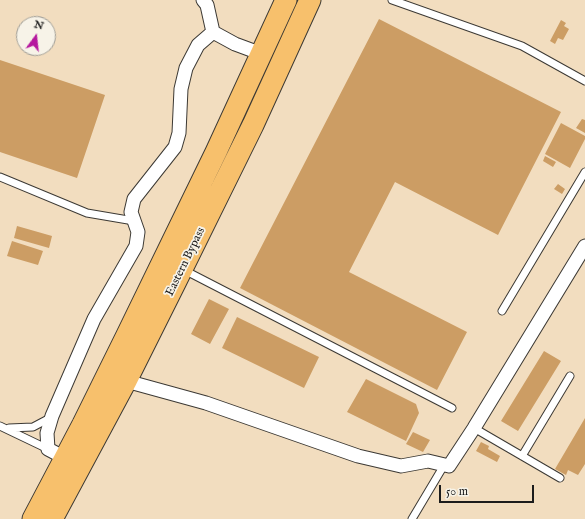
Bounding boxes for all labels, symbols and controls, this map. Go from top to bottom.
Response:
north arrow [16,16,56,56]
text: N [32,17,45,33]
street label: Eastern Bypass [163,225,209,299]
scale bar [441,477,536,503]
text: 50 m [446,484,468,499]

